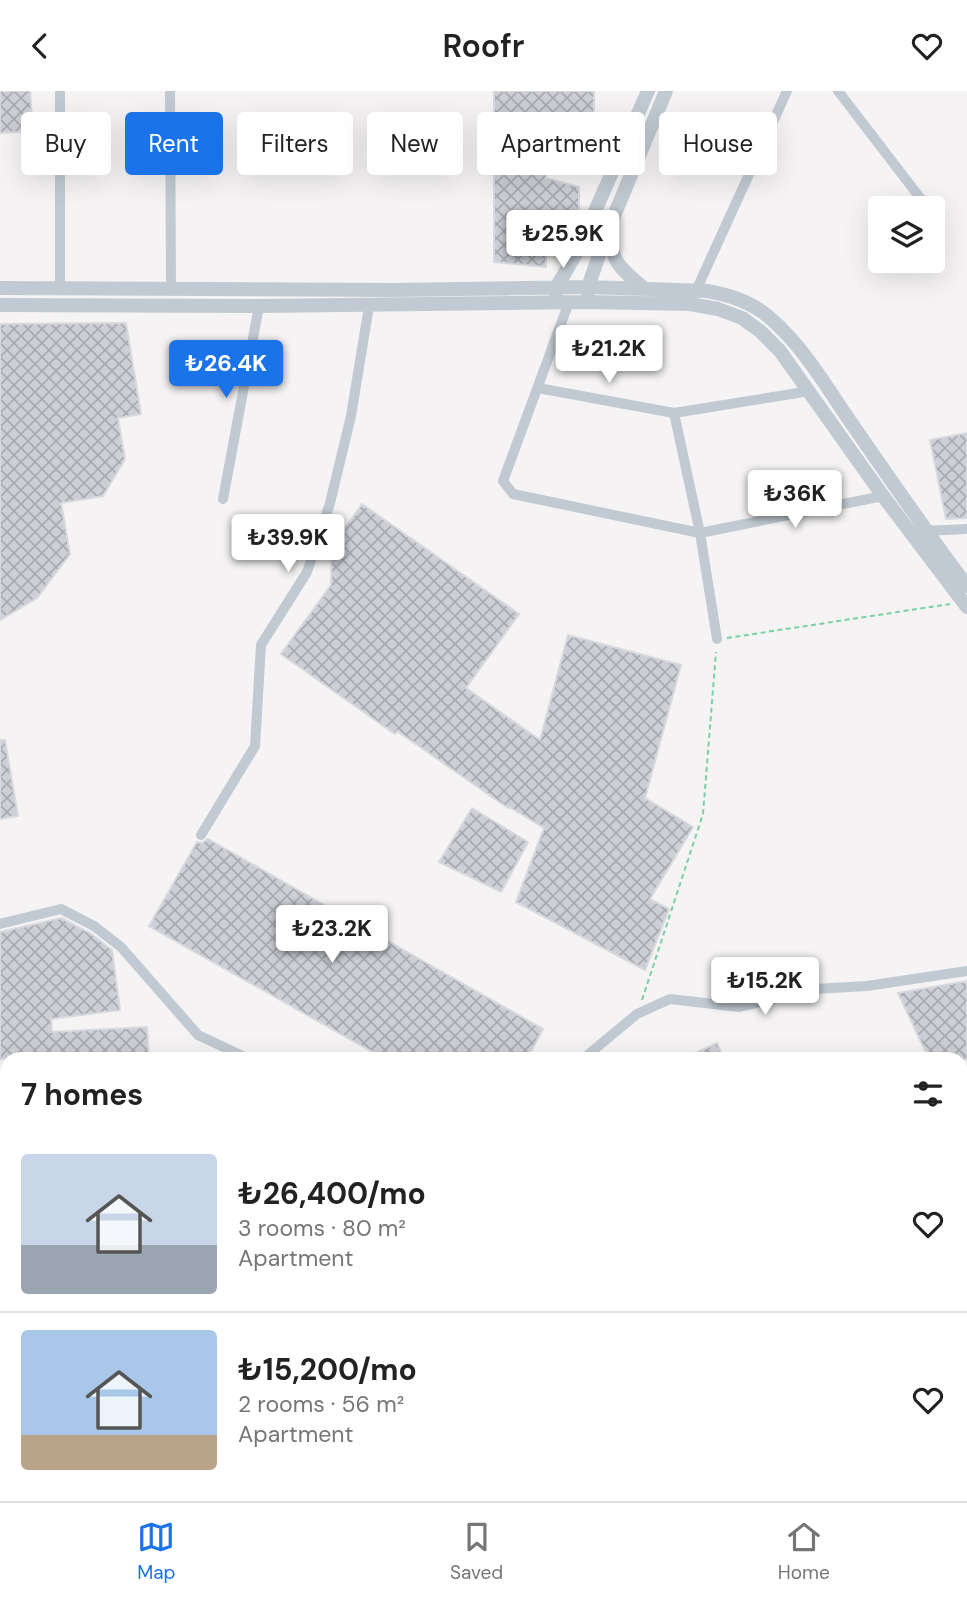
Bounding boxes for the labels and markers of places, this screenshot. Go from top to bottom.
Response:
pin: ₺25.9K [506,211,620,270]
pin: ₺21.2K [552,325,666,385]
pin: ₺26.4K [169,341,283,400]
pin: ₺36K [754,471,836,530]
pin: ₺39.9K [231,515,345,574]
pin: ₺23.2K [275,905,389,965]
pin: ₺15.2K [708,957,822,1017]

